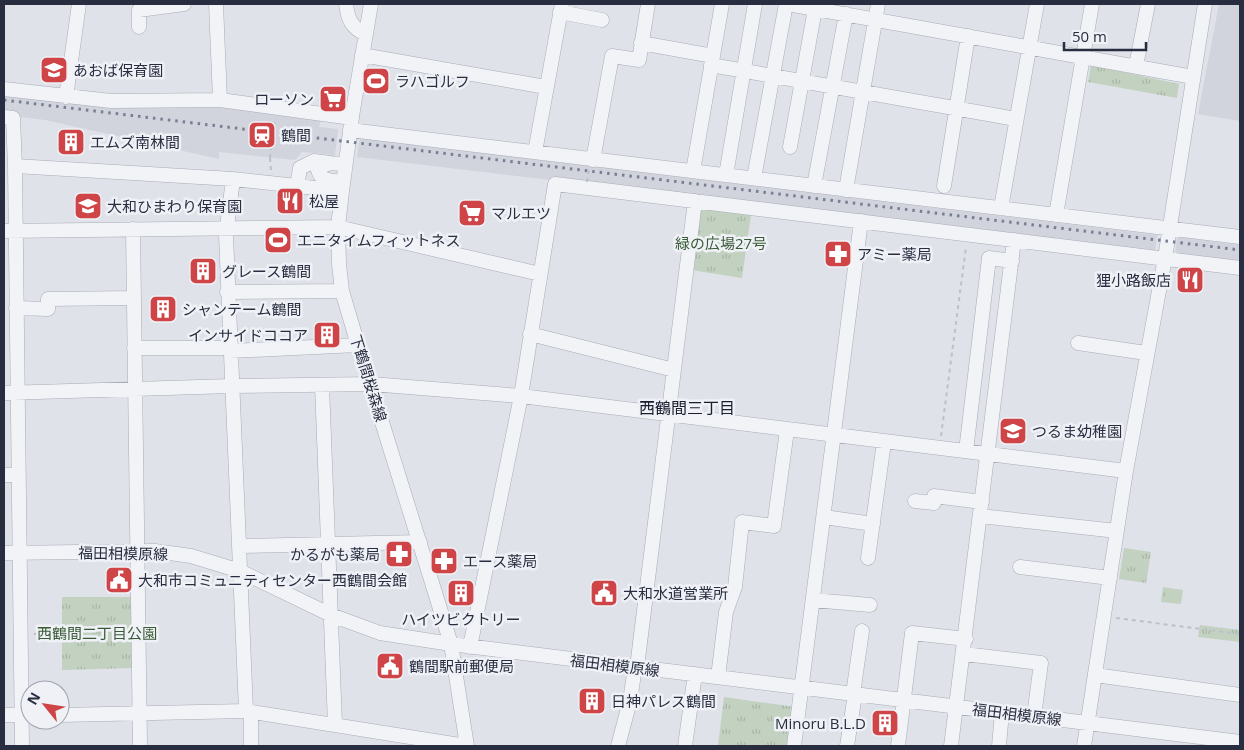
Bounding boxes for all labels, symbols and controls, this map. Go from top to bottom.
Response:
scale bar [1064,20,1146,52]
text: 50 m [1072,26,1107,46]
school or university icon: あおば保育園 [39,55,69,85]
place label: あおば保育園 [73,60,163,80]
sports icon: ラハゴルフ [361,66,391,96]
place label: ラハゴルフ [395,71,470,91]
supermarket icon: ローソン [318,84,348,114]
place label: ローソン [254,89,314,109]
station icon: 鶴間 [247,120,277,150]
place label: 鶴間 [281,125,311,145]
building icon: エムズ南林間 [56,127,86,157]
place label: エムズ南林間 [90,132,180,152]
restaurant icon: 松屋 [275,186,305,216]
school or university icon: 大和ひまわり保育園 [73,191,103,221]
place label: 松屋 [309,191,339,211]
place label: 大和ひまわり保育園 [107,196,242,216]
supermarket icon: マルエツ [457,198,487,228]
place label: マルエツ [491,203,551,223]
sports icon: エニタイムフィットネス [263,225,293,255]
place label: エニタイムフィットネス [297,230,461,250]
park label: 緑の広場27号 [675,233,767,253]
pharmacy icon: アミー薬局 [823,239,853,269]
place label: アミー薬局 [857,244,932,264]
building icon: グレース鶴間 [188,256,218,286]
place label: グレース鶴間 [222,261,311,281]
restaurant icon: 狸小路飯店 [1175,265,1205,295]
place label: 狸小路飯店 [1096,270,1171,290]
building icon: シャンテーム鶴間 [148,294,178,324]
place label: シャンテーム鶴間 [182,299,302,319]
building icon: インサイドココア [312,320,342,350]
place label: インサイドココア [188,325,308,345]
street label: 下鶴間桜森線 [346,332,392,424]
district label: 西鶴間三丁目 [639,397,735,419]
school or university icon: つるま幼稚園 [998,416,1028,446]
place label: つるま幼稚園 [1032,421,1122,441]
pharmacy icon: かるがも薬局 [384,539,414,569]
street label: 福田相模原線 [78,542,168,564]
place label: かるがも薬局 [290,544,380,564]
pharmacy icon: エース薬局 [429,546,459,576]
place label: エース薬局 [463,551,537,571]
public building icon: 大和市コミュニティセンター西鶴間会館 [104,565,134,595]
place label: 大和市コミュニティセンター西鶴間会館 [138,570,407,590]
building icon: ハイツビクトリー [446,578,476,608]
public building icon: 大和水道営業所 [589,578,619,608]
place label: 大和水道営業所 [623,583,728,603]
place label: ハイツビクトリー [401,609,521,629]
park label: 西鶴間二丁目公園 [37,623,157,643]
street label: 福田相模原線 [569,650,661,680]
public building icon: 鶴間駅前郵便局 [375,651,405,681]
place label: 鶴間駅前郵便局 [409,656,514,676]
north arrow [20,680,70,730]
building icon: 日神パレス鶴間 [577,686,607,716]
text: N [22,689,44,708]
place label: 日神パレス鶴間 [611,691,716,711]
street label: 福田相模原線 [971,699,1063,729]
building icon: Minoru B.L.D [870,708,900,738]
place label: Minoru B.L.D [775,713,866,733]

